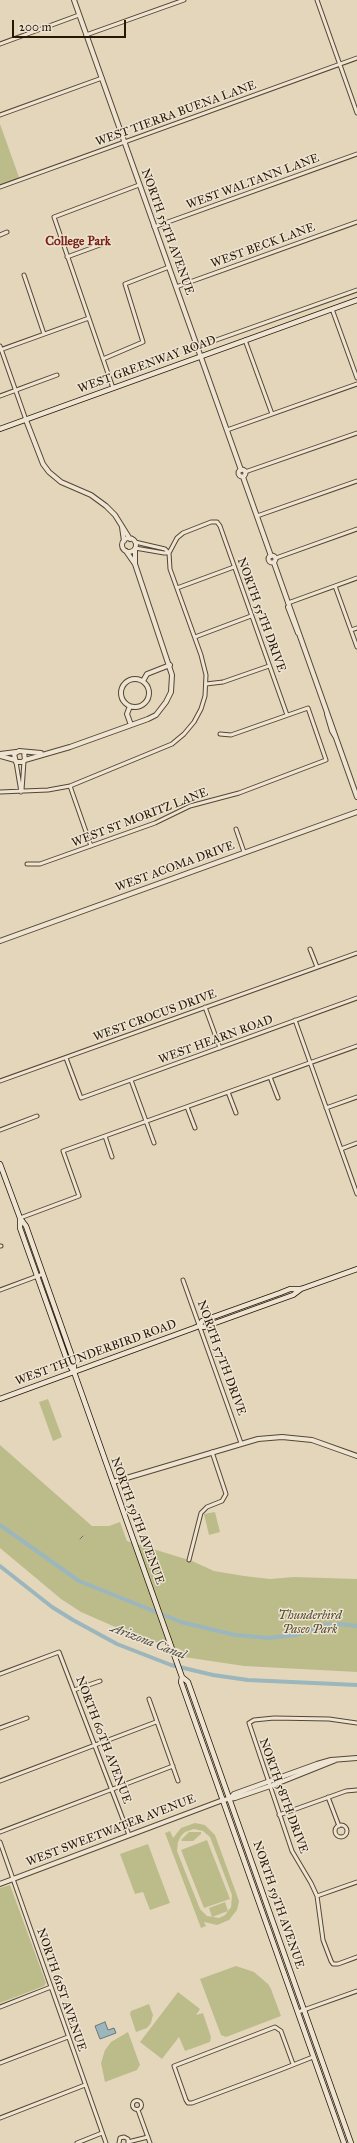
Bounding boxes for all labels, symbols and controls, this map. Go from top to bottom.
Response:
scale bar [14,12,128,38]
text: 200 m [19,20,52,34]
street label: WEST TIERRA BUENA LANE [94,78,258,150]
street label: WEST WALTANN LANE [185,151,321,213]
street label: NORTH 55TH AVENUE [137,167,197,297]
street label: WEST BECK LANE [209,221,317,271]
district label: College Park [45,234,111,250]
street label: WEST GREENWAY ROAD [76,333,218,397]
street label: NORTH 55TH DRIVE [234,556,288,674]
street label: WEST ST MORITZ LANE [70,785,210,851]
street label: WEST ACOMA DRIVE [114,839,236,895]
street label: WEST CROCUS DRIVE [91,987,219,1045]
street label: WEST HEARN ROAD [157,1013,275,1067]
street label: NORTH 57TH DRIVE [193,1298,249,1418]
street label: WEST THUNDERBIRD ROAD [13,1317,179,1389]
street label: NORTH 59TH AVENUE [107,1456,167,1586]
park label: Thunderbird Paseo Park [278,1609,342,1637]
water label: Arizona Canal [108,1620,188,1664]
street label: NORTH 60TH AVENUE [72,1674,134,1806]
street label: NORTH 58TH DRIVE [255,1736,311,1856]
street label: WEST SWEETWATER AVENUE [24,1792,198,1870]
street label: NORTH 59TH AVENUE [249,1839,307,1971]
street label: NORTH 61ST AVENUE [33,1926,89,2054]

